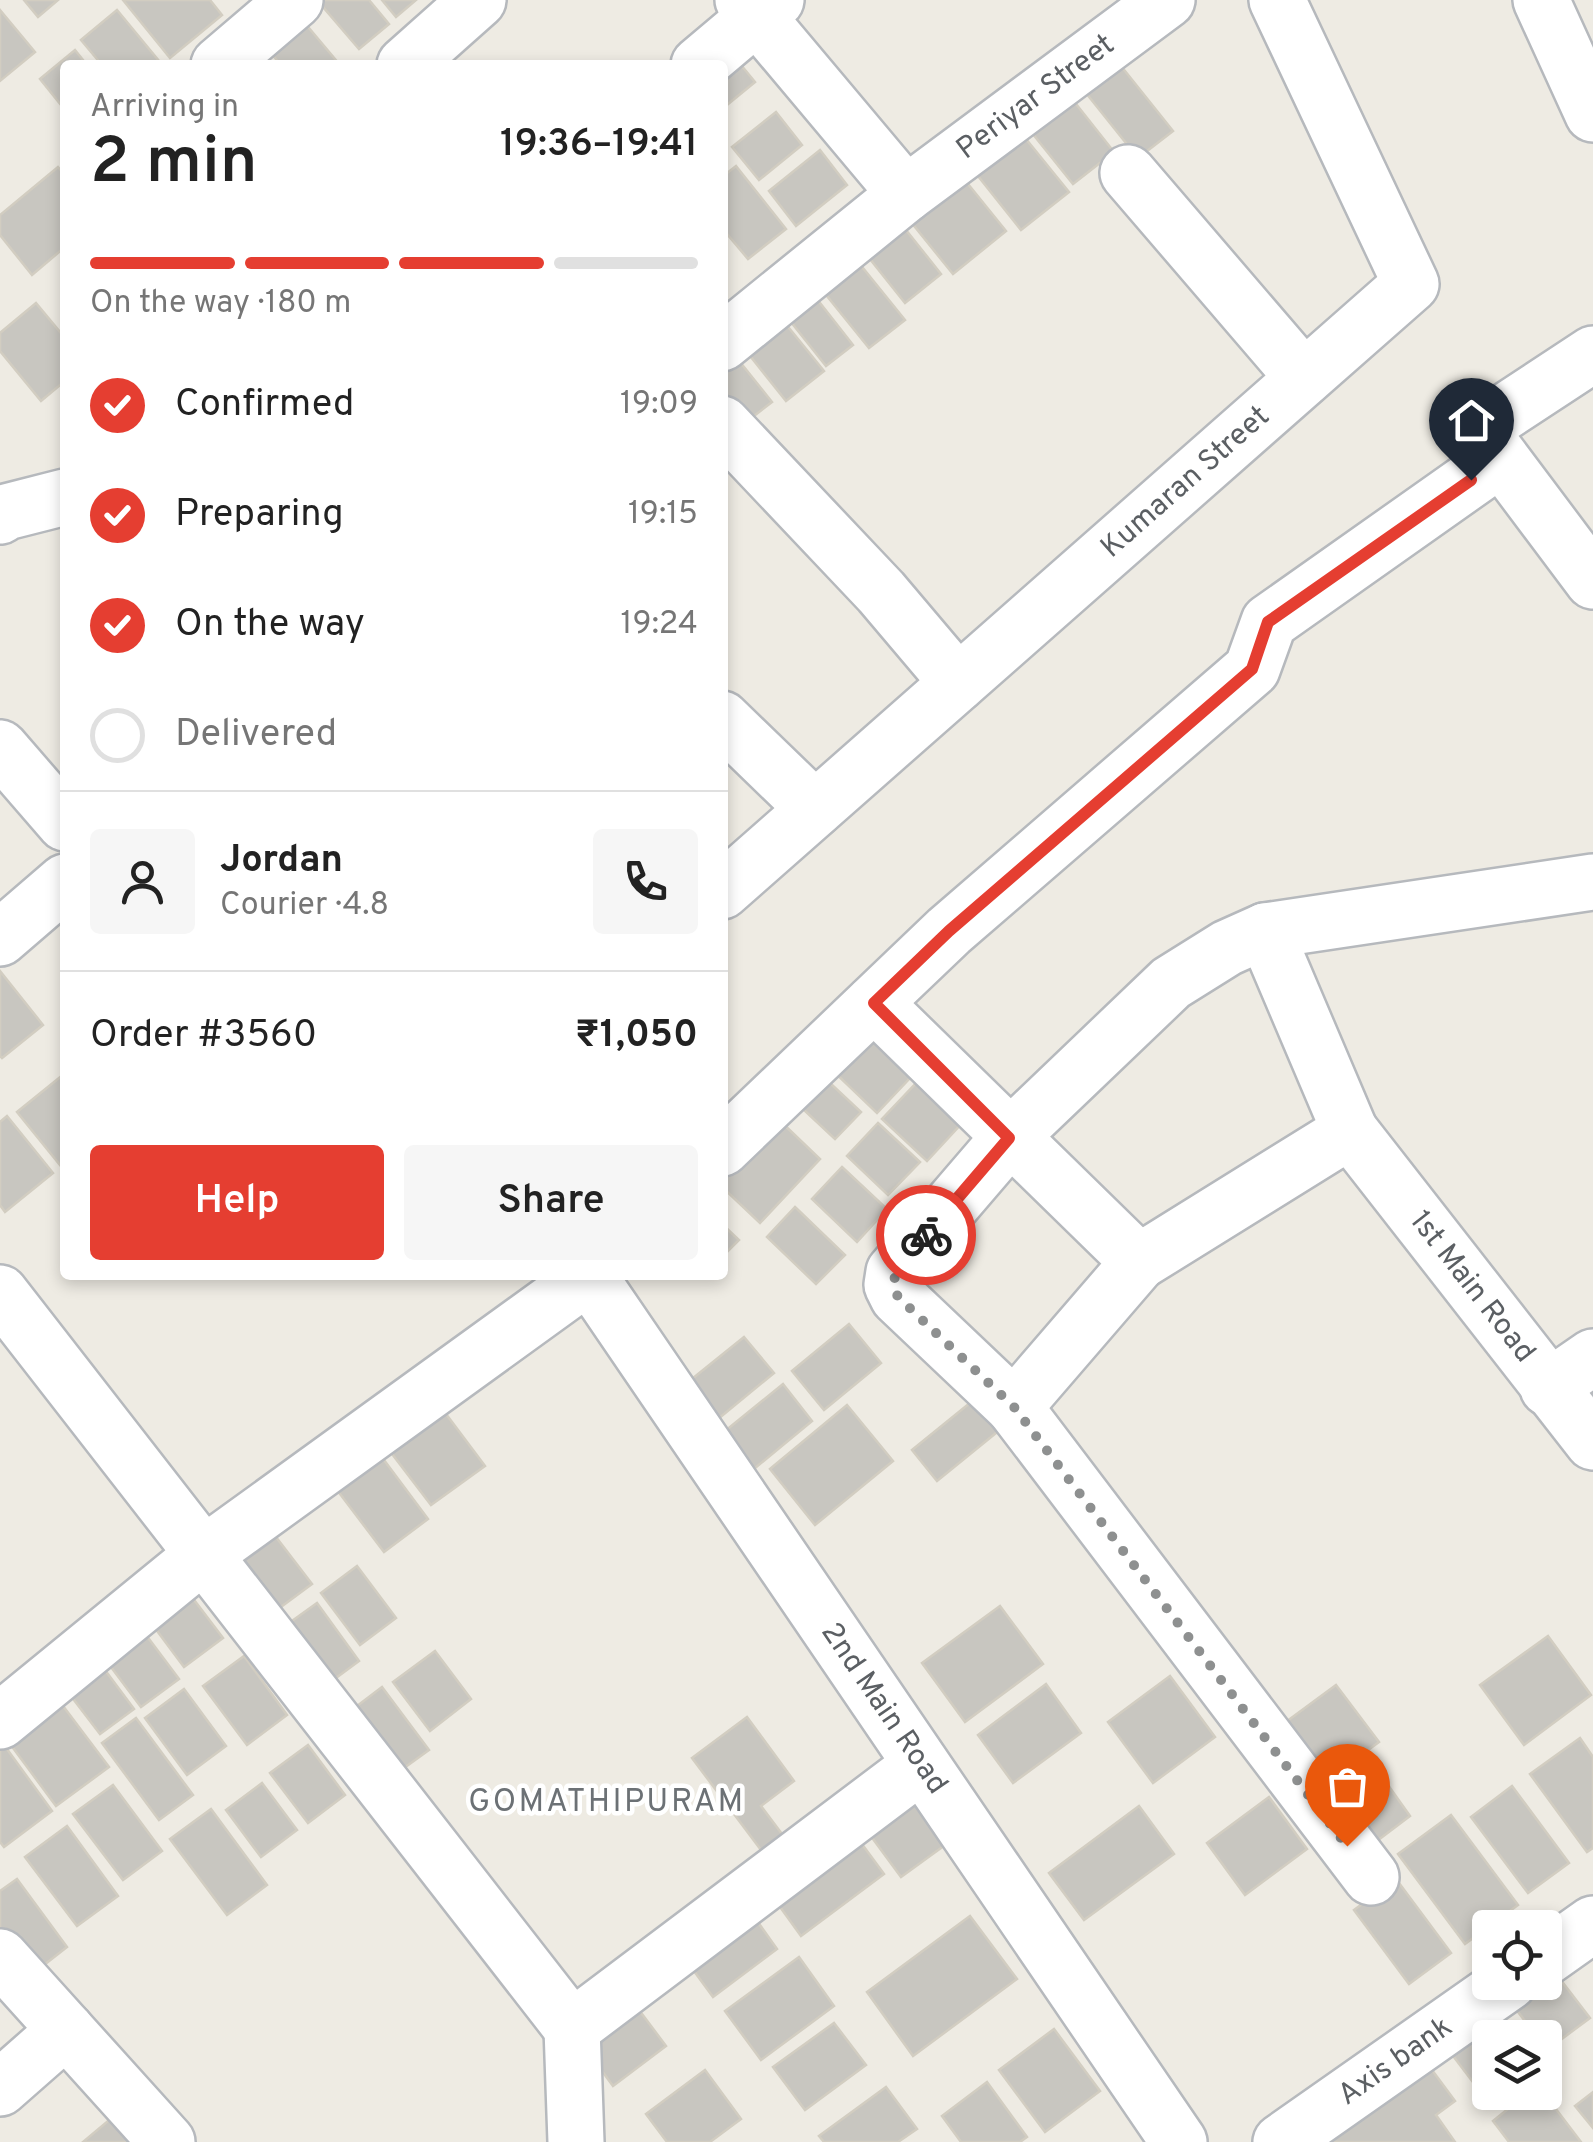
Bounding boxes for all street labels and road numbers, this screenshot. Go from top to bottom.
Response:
street label: Periyar Street [950,27,1122,168]
street label: Kumaran Street [1094,398,1278,567]
street label: 1st Main Road [1401,1204,1543,1370]
street label: 2nd Main Road [812,1616,955,1802]
street label: Axis bank [1331,2009,1460,2114]

